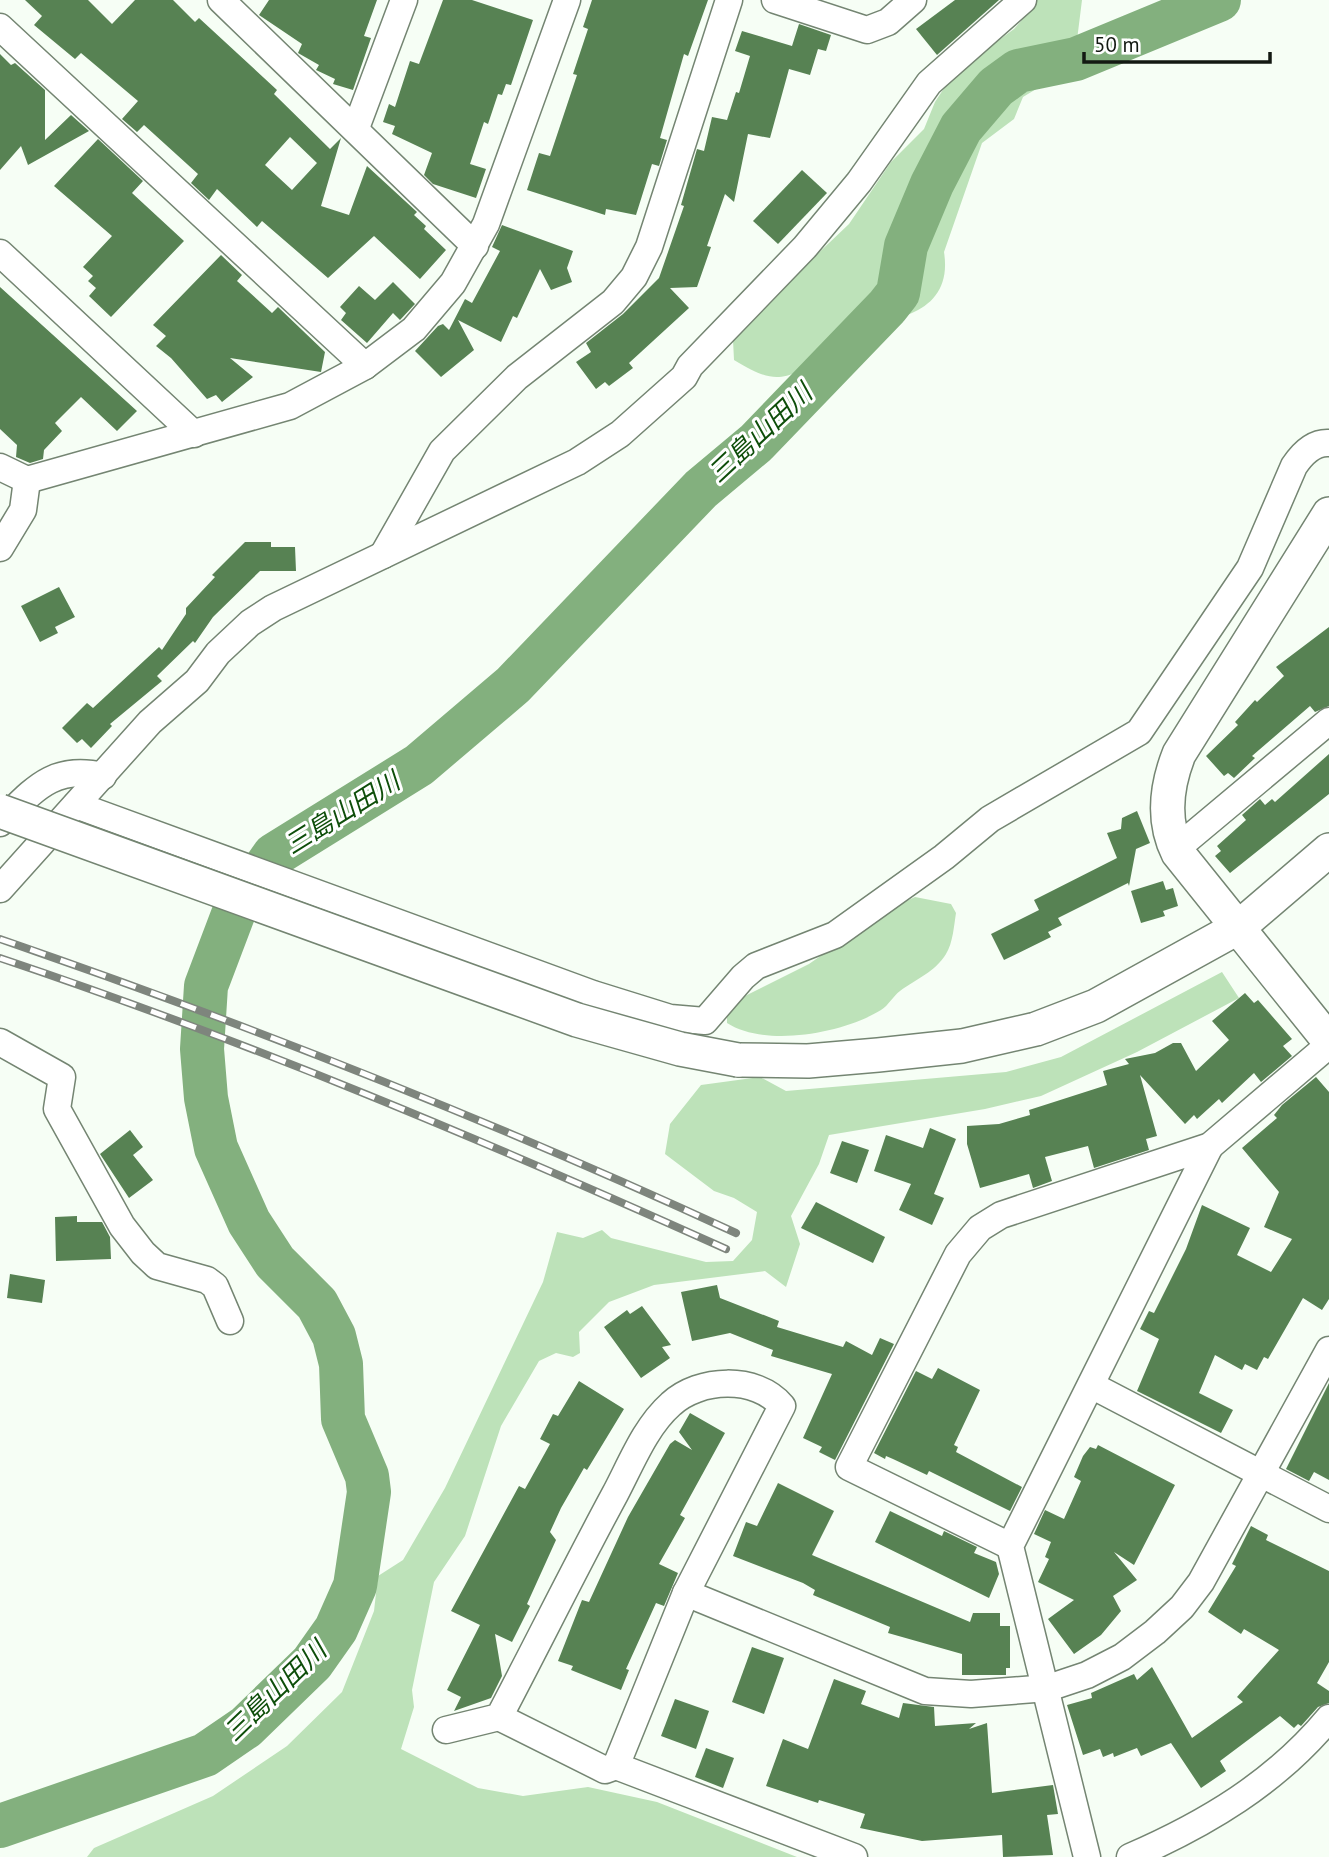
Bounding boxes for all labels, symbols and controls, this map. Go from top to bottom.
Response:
scale bar [1084,21,1270,65]
text: 50 m [1094,31,1140,58]
water label: 三島山田川 [701,374,821,489]
water label: 三島山田川 [278,763,408,861]
water label: 三島山田川 [216,1632,335,1748]

